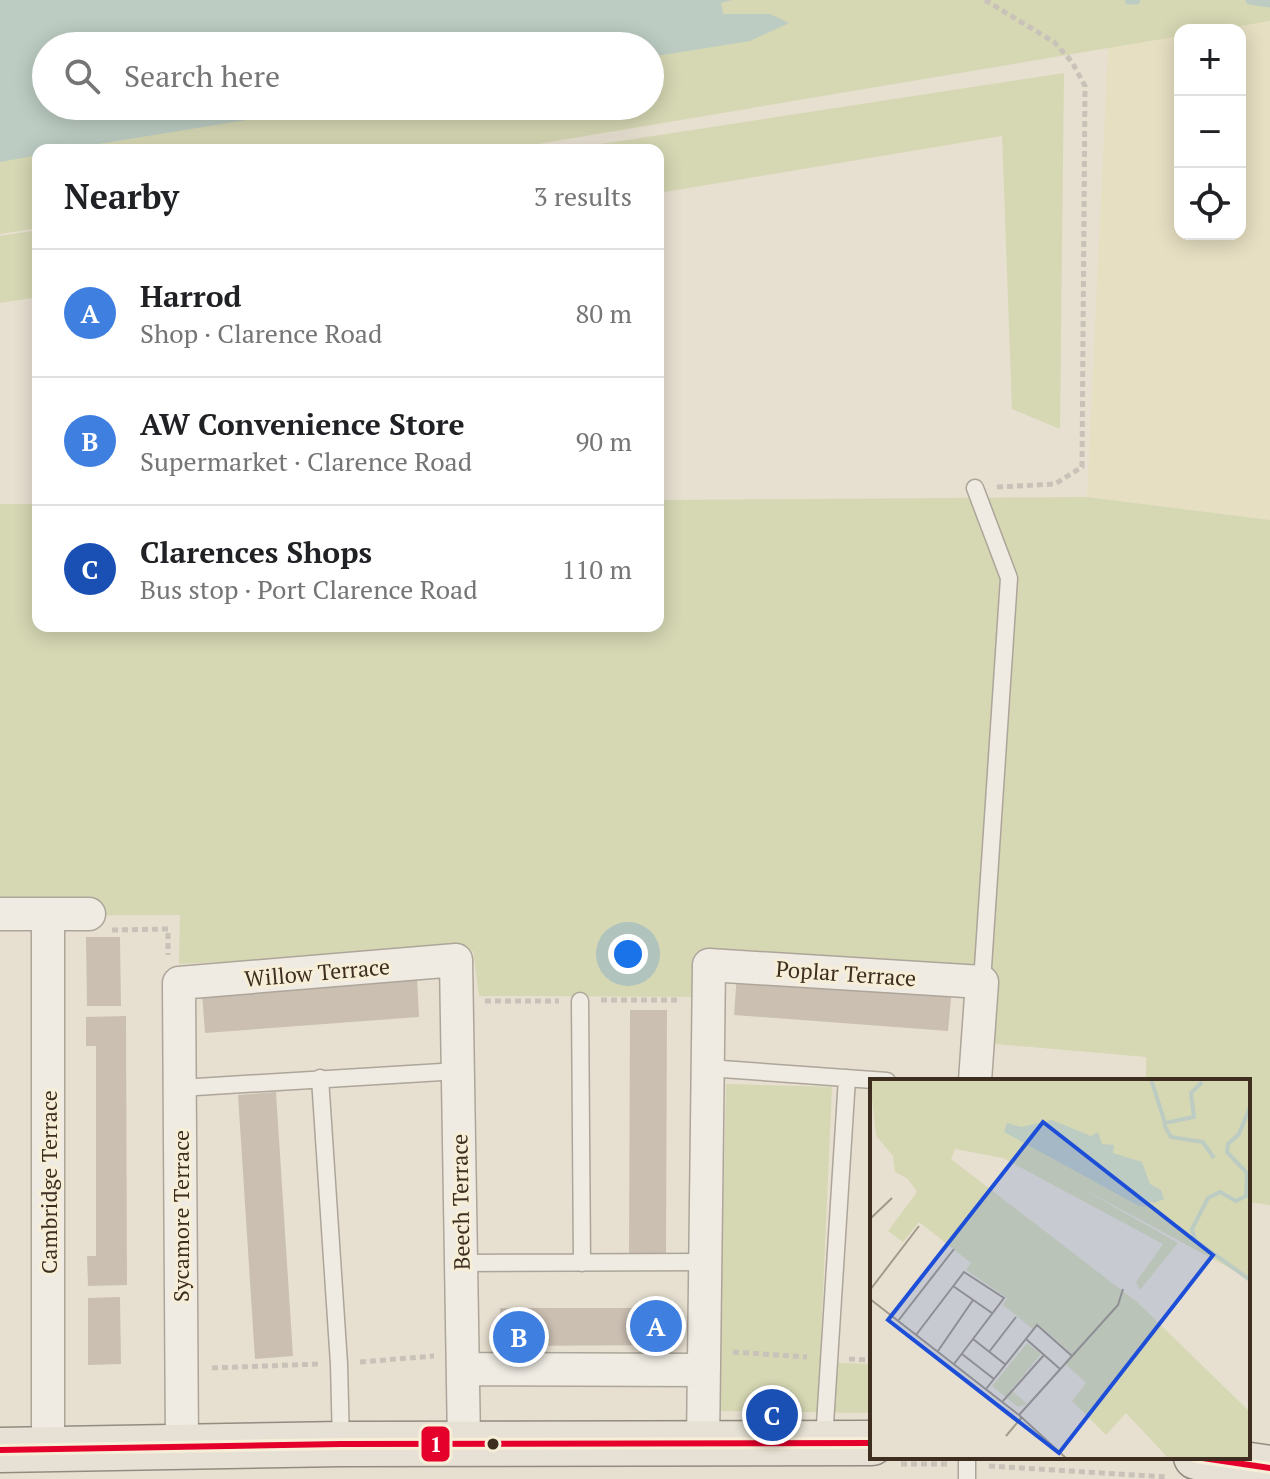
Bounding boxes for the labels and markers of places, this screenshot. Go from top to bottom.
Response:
pin: A [630,1296,682,1356]
pin: B [493,1307,545,1367]
pin: C [746,1385,798,1445]
unlabelled marker [485,1436,501,1452]

